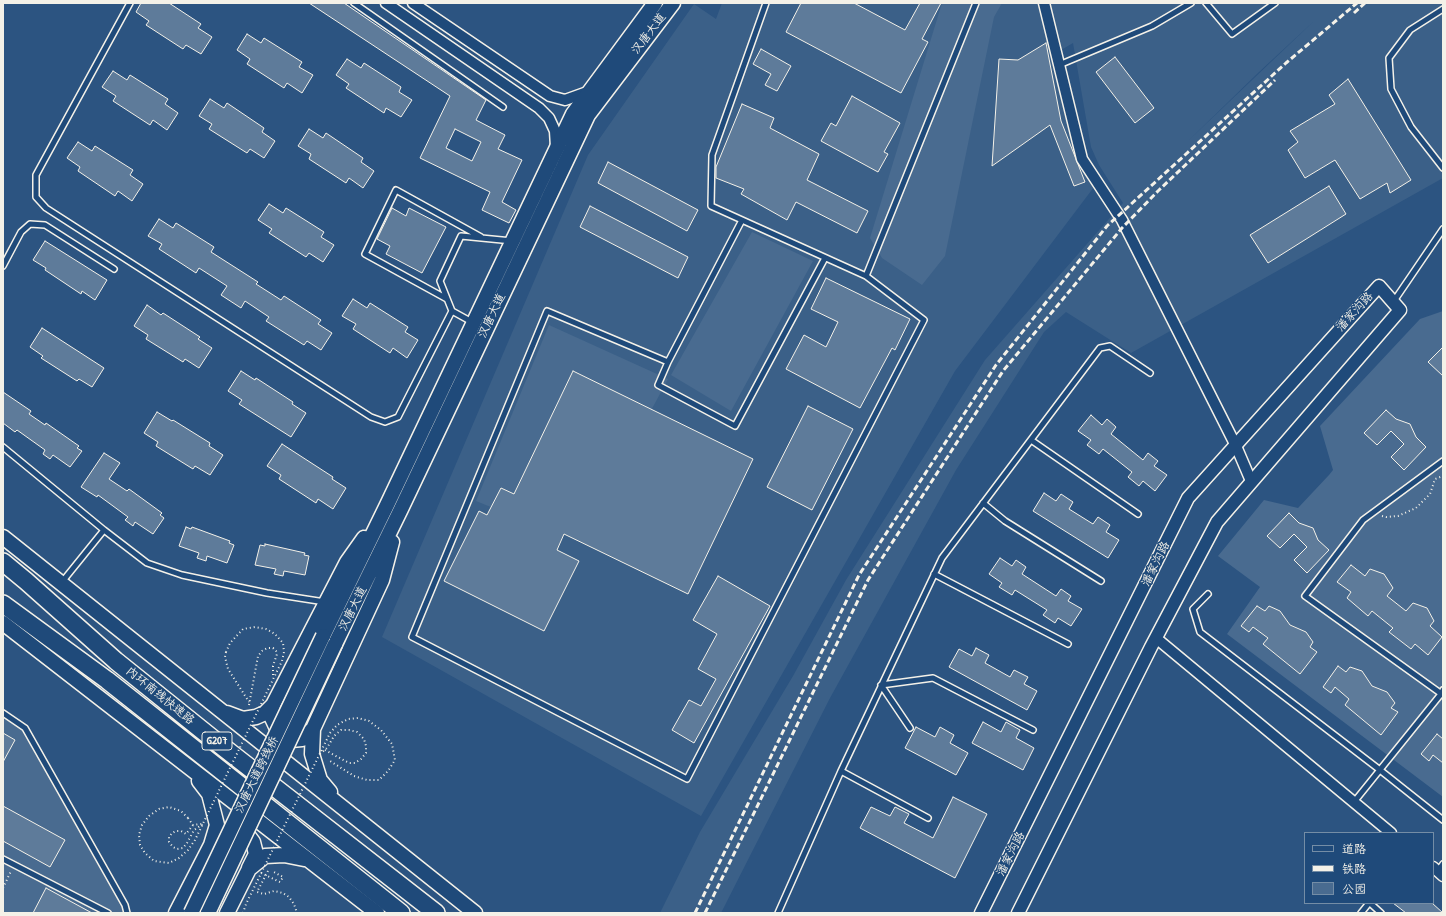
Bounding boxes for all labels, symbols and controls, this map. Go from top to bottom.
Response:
street label: 汉唐大道 [629,10,669,58]
street label: 潘家沟路 [1334,289,1376,335]
street label: 汉唐大道 [475,291,509,341]
street label: 潘家沟路 [1139,539,1173,589]
street label: 汉唐大道 [336,584,370,634]
street label: 内环南线快速路 [123,664,197,728]
road number: G207 [202,732,232,750]
street label: 汉唐大道跨线桥 [232,734,282,816]
street label: 潘家沟路 [994,829,1028,879]
legend [1304,832,1434,904]
text: 道路 [1342,840,1366,857]
text: 铁路 [1342,860,1366,877]
text: 公园 [1342,880,1366,897]

